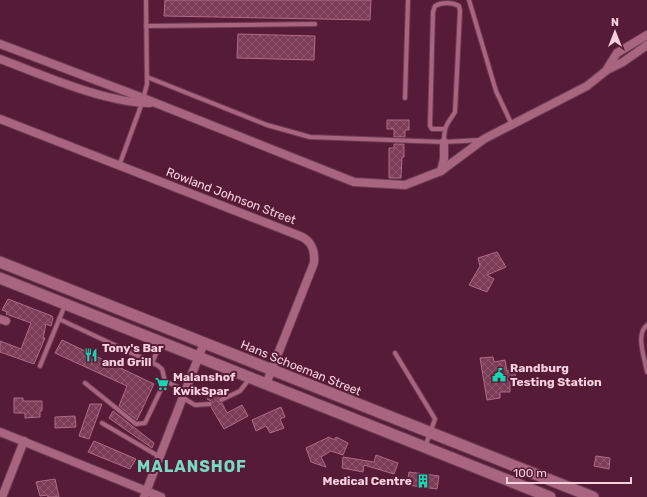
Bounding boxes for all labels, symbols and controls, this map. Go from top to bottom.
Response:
north arrow [595,12,635,52]
text: N [611,16,619,29]
street label: Rowland Johnson Street [164,165,298,227]
street label: Hans Schoeman Street [239,337,364,399]
place label: Tony's Bar and Grill [102,341,164,369]
restaurant icon: Tony's Bar and Grill [83,347,99,363]
place label: Randburg Testing Station [510,361,602,389]
public building icon: Randburg Testing Station [491,367,507,383]
place label: Malanshof KwikSpar [173,370,236,398]
supermarket icon: Malanshof KwikSpar [154,376,170,392]
district label: MALANSHOF [137,457,247,476]
scale bar [507,459,631,485]
text: 100 m [513,466,547,480]
building icon: Medical Centre [415,473,431,489]
place label: Medical Centre [322,474,412,488]

